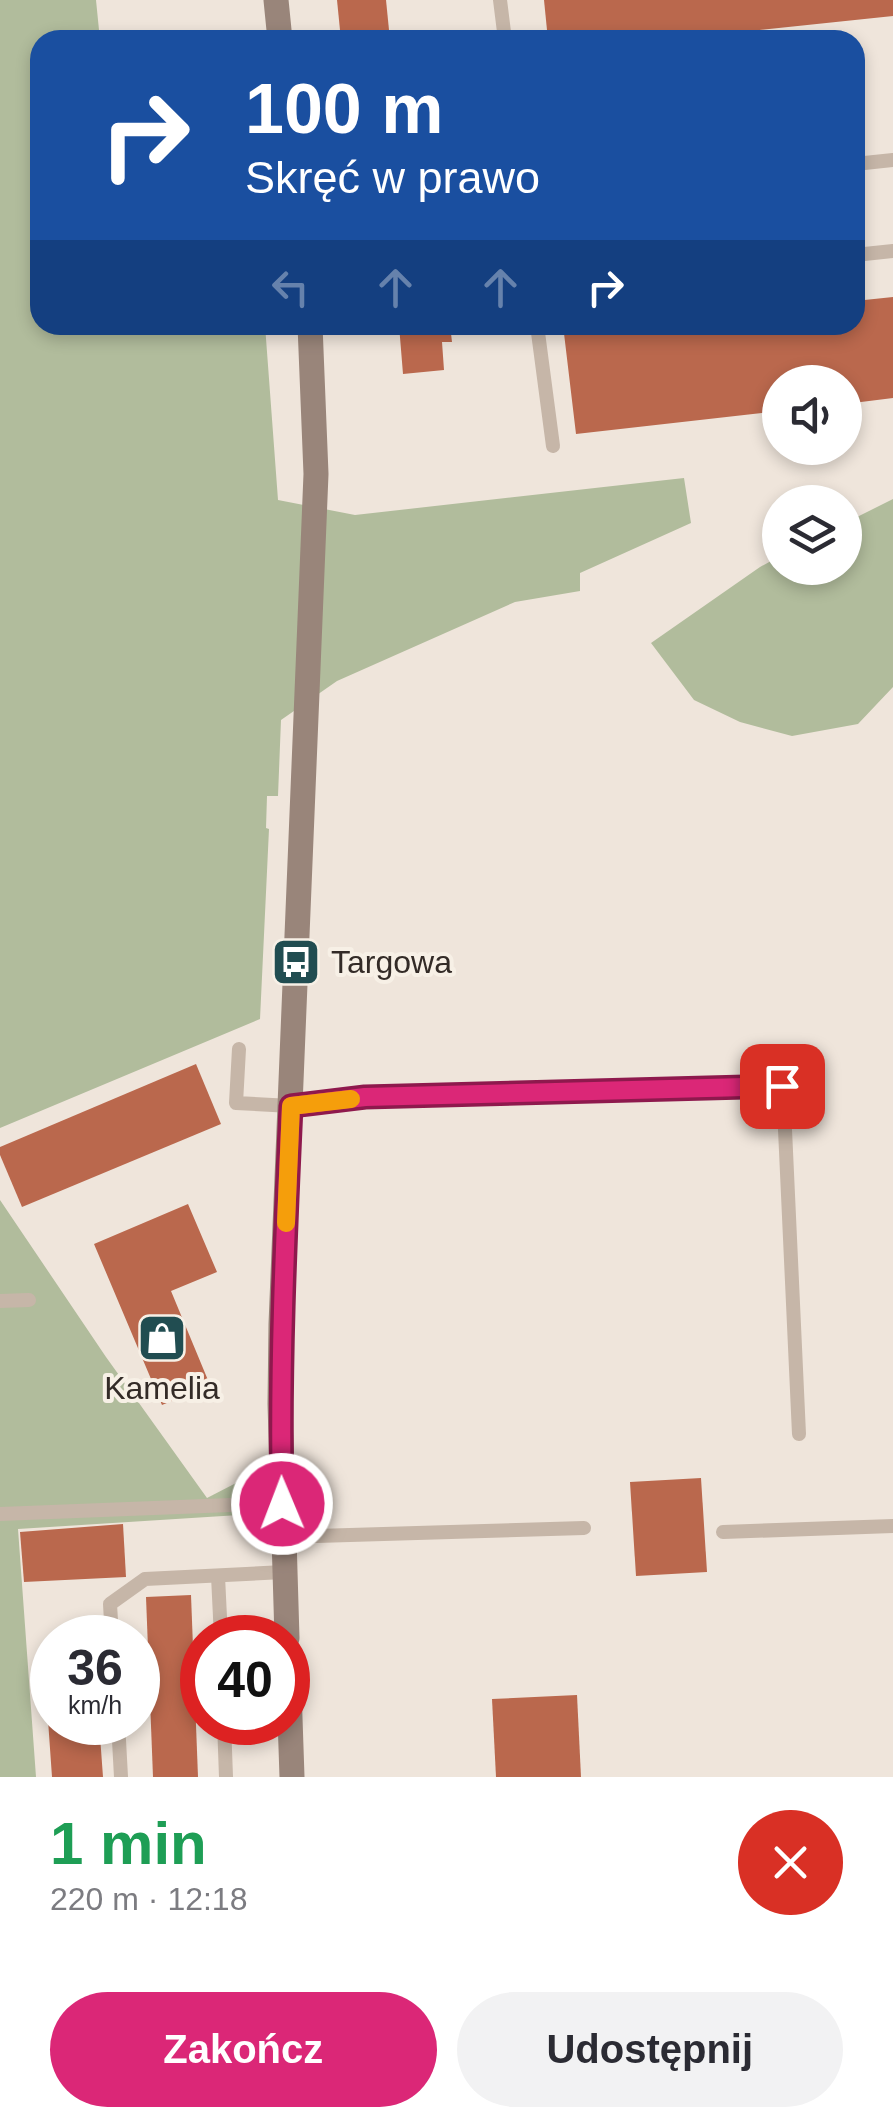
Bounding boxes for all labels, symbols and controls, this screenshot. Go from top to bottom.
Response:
icon: right [80,70,210,200]
text: 100 m [245,70,443,148]
text: Skręć w prawo [245,152,540,203]
icon: left [263,260,318,315]
icon: ahead [368,260,423,315]
icon: ahead [473,260,528,315]
icon: right [578,260,633,315]
map controls [762,365,862,585]
button: sound [762,365,862,465]
button: layers [762,485,862,585]
bus stop icon: Targowa [270,936,322,988]
place label: Targowa [331,944,452,980]
pin [740,1044,825,1129]
icon: arrive [755,1059,810,1114]
shop icon: Kamelia [136,1312,188,1364]
place label: Kamelia [104,1370,220,1406]
position arrow [230,1452,334,1556]
speed limit sign: 40 [180,1615,310,1745]
text: 36 [67,1640,123,1696]
text: km/h [68,1691,122,1719]
text: 1 min [50,1810,207,1877]
button: close [738,1810,843,1915]
text: 220 m · 12:18 [50,1881,247,1917]
button: Zakończ [50,1992,437,2107]
button: Udostępnij [457,1992,843,2107]

